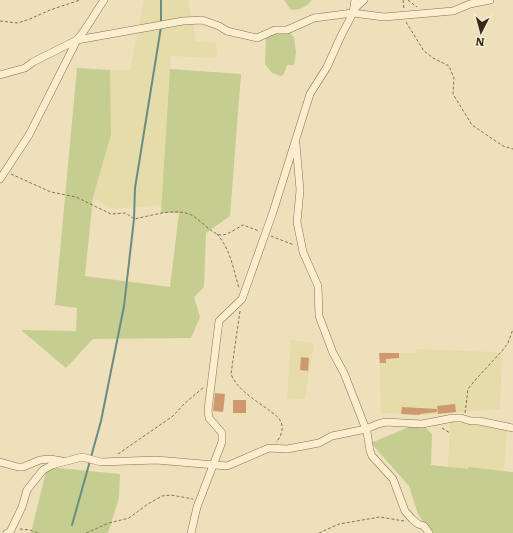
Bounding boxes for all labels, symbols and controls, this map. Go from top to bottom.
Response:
north arrow [461,12,501,52]
text: N [474,35,485,51]

